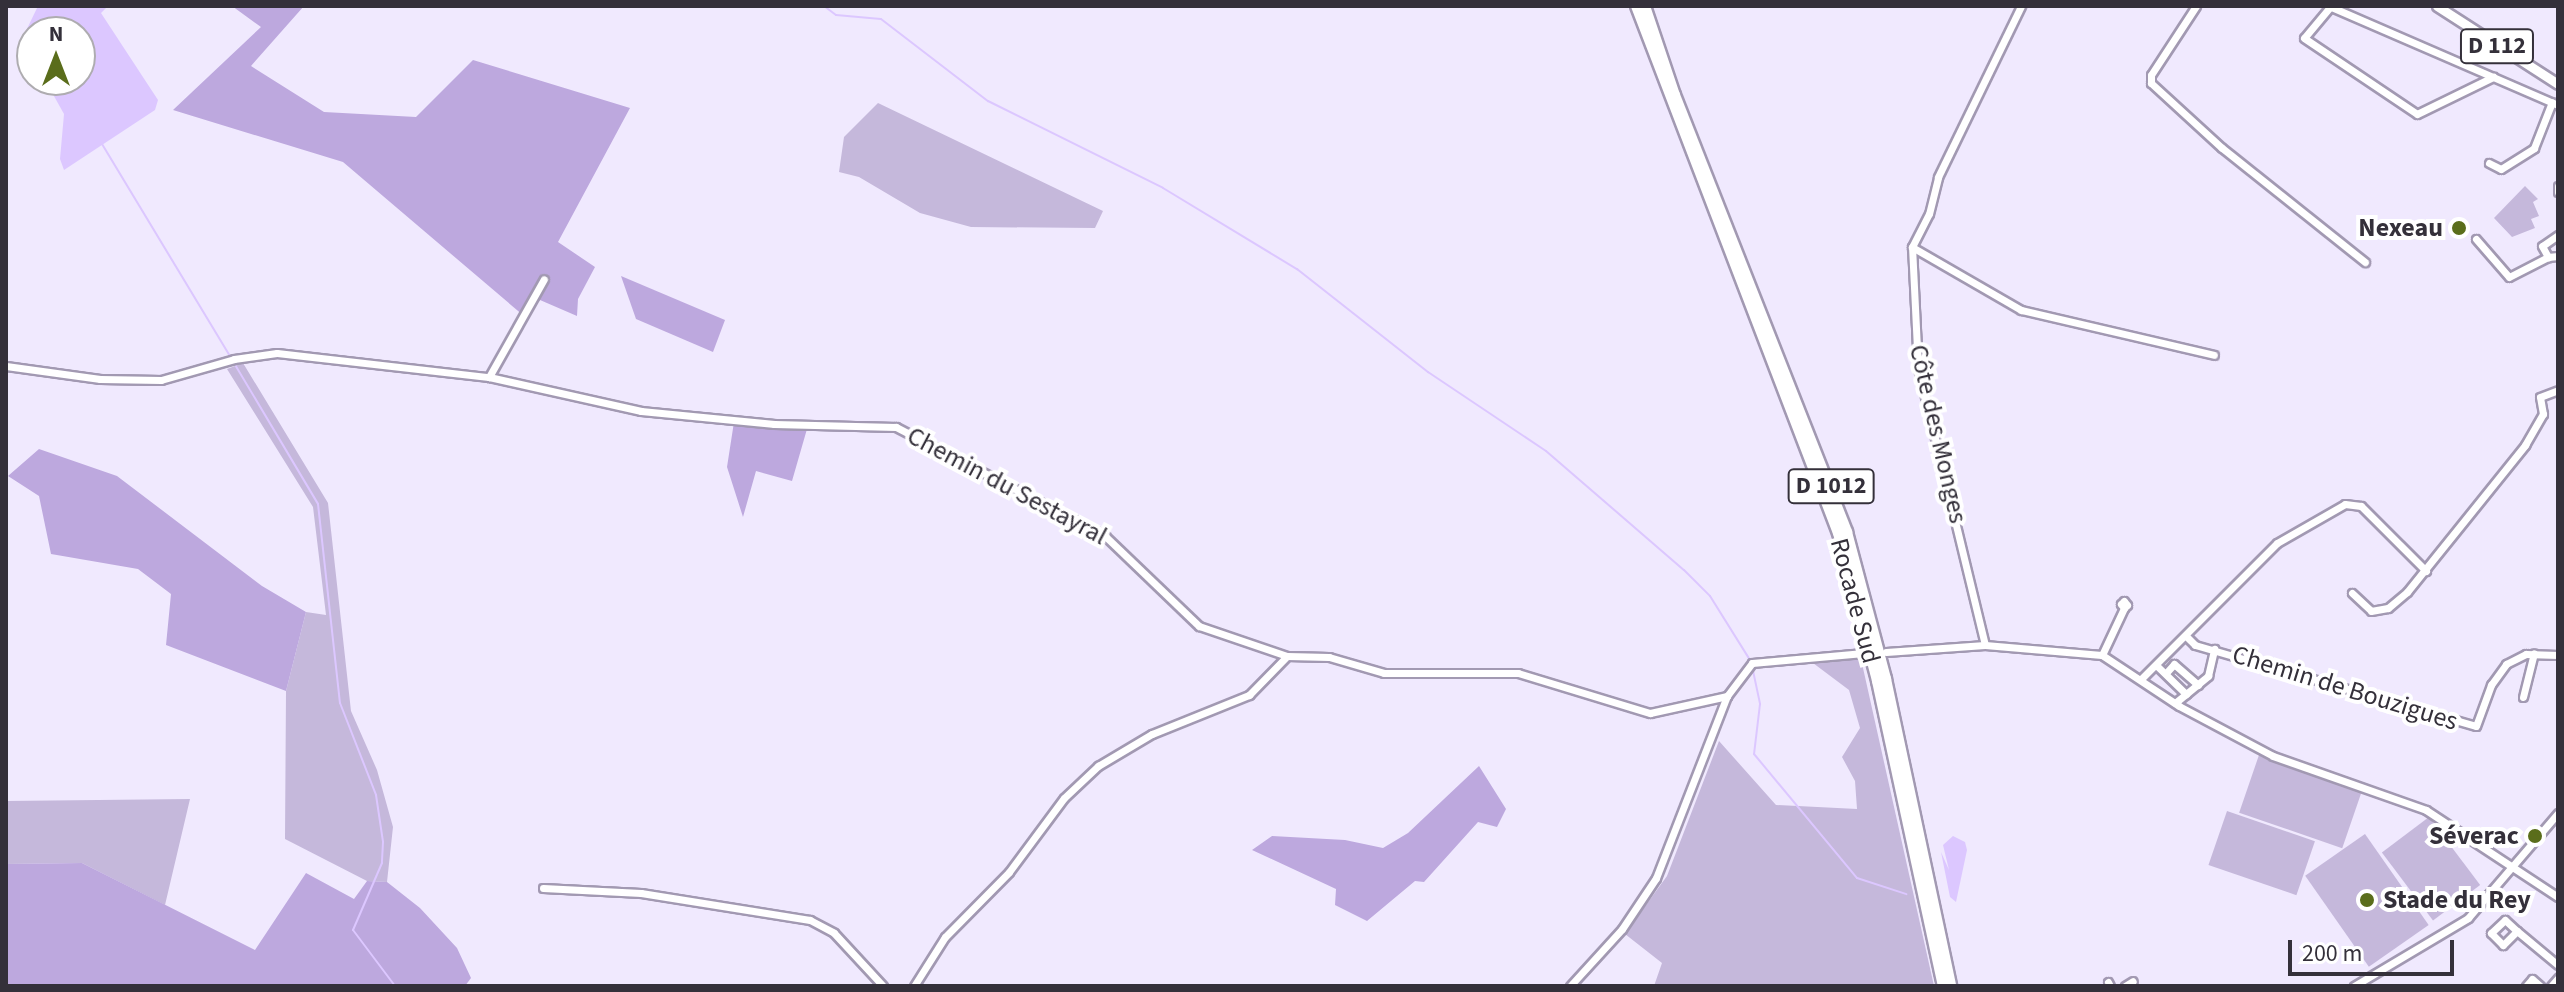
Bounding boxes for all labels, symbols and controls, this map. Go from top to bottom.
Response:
north arrow [16,16,96,96]
text: N [49,18,63,50]
road number: D 112 [2459,26,2535,66]
place label: Nexeau [2358,212,2443,244]
marker: Nexeau [2450,219,2468,237]
street label: Côte des Monges [1902,342,1974,526]
street label: Chemin du Sestayral [902,420,1112,552]
road number: D 1012 [1787,466,1875,506]
street label: Rocade Sud [1823,535,1887,667]
street label: Chemin de Bouzigues [2229,639,2461,737]
place label: Séverac [2429,820,2519,852]
marker: Séverac [2526,827,2544,845]
place label: Stade du Rey [2383,884,2531,916]
marker: Stade du Rey [2358,891,2376,909]
scale bar [2292,924,2458,974]
text: 200 m [2302,936,2362,971]

